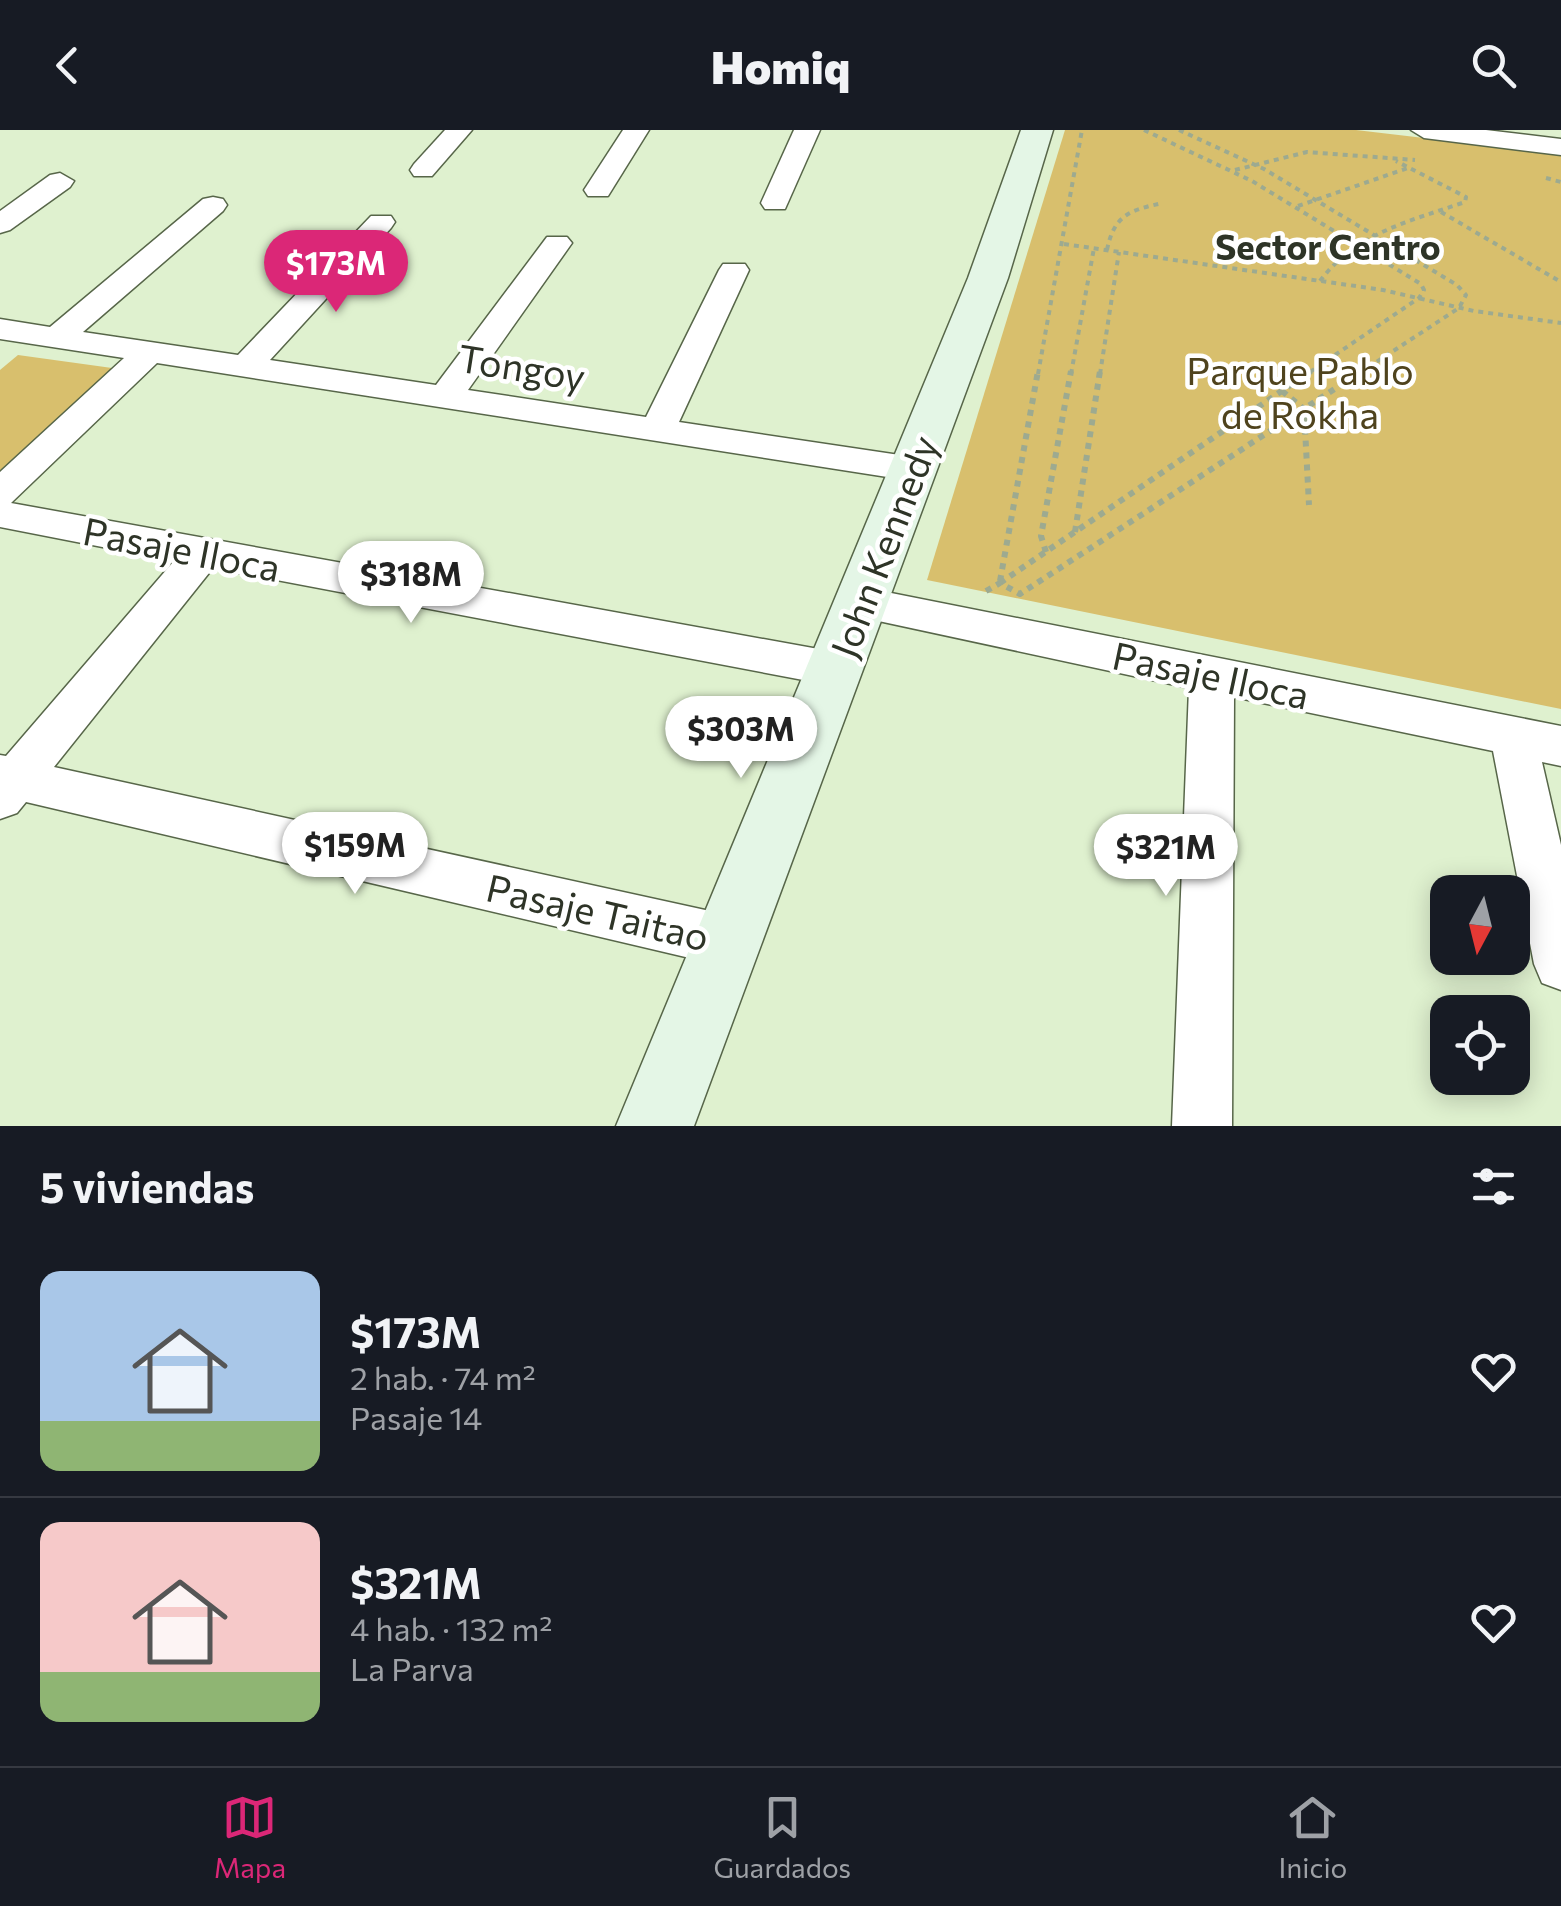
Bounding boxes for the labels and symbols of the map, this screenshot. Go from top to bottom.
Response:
district label: Sector Centro [1215,224,1441,267]
pin: $173M [266,230,406,315]
street label: Tongoy [455,333,589,399]
park label: Parque Pablo de Rokha [1186,346,1414,437]
street label: John Kennedy [819,428,947,664]
street label: Pasaje Iloca [80,506,284,590]
pin: $318M [341,541,481,626]
street label: Pasaje Iloca [1109,630,1313,718]
pin: $303M [671,696,811,781]
pin: $159M [285,812,425,897]
pin: $321M [1096,814,1236,899]
street label: Pasaje Taitao [482,863,714,959]
north arrow [1430,875,1530,975]

